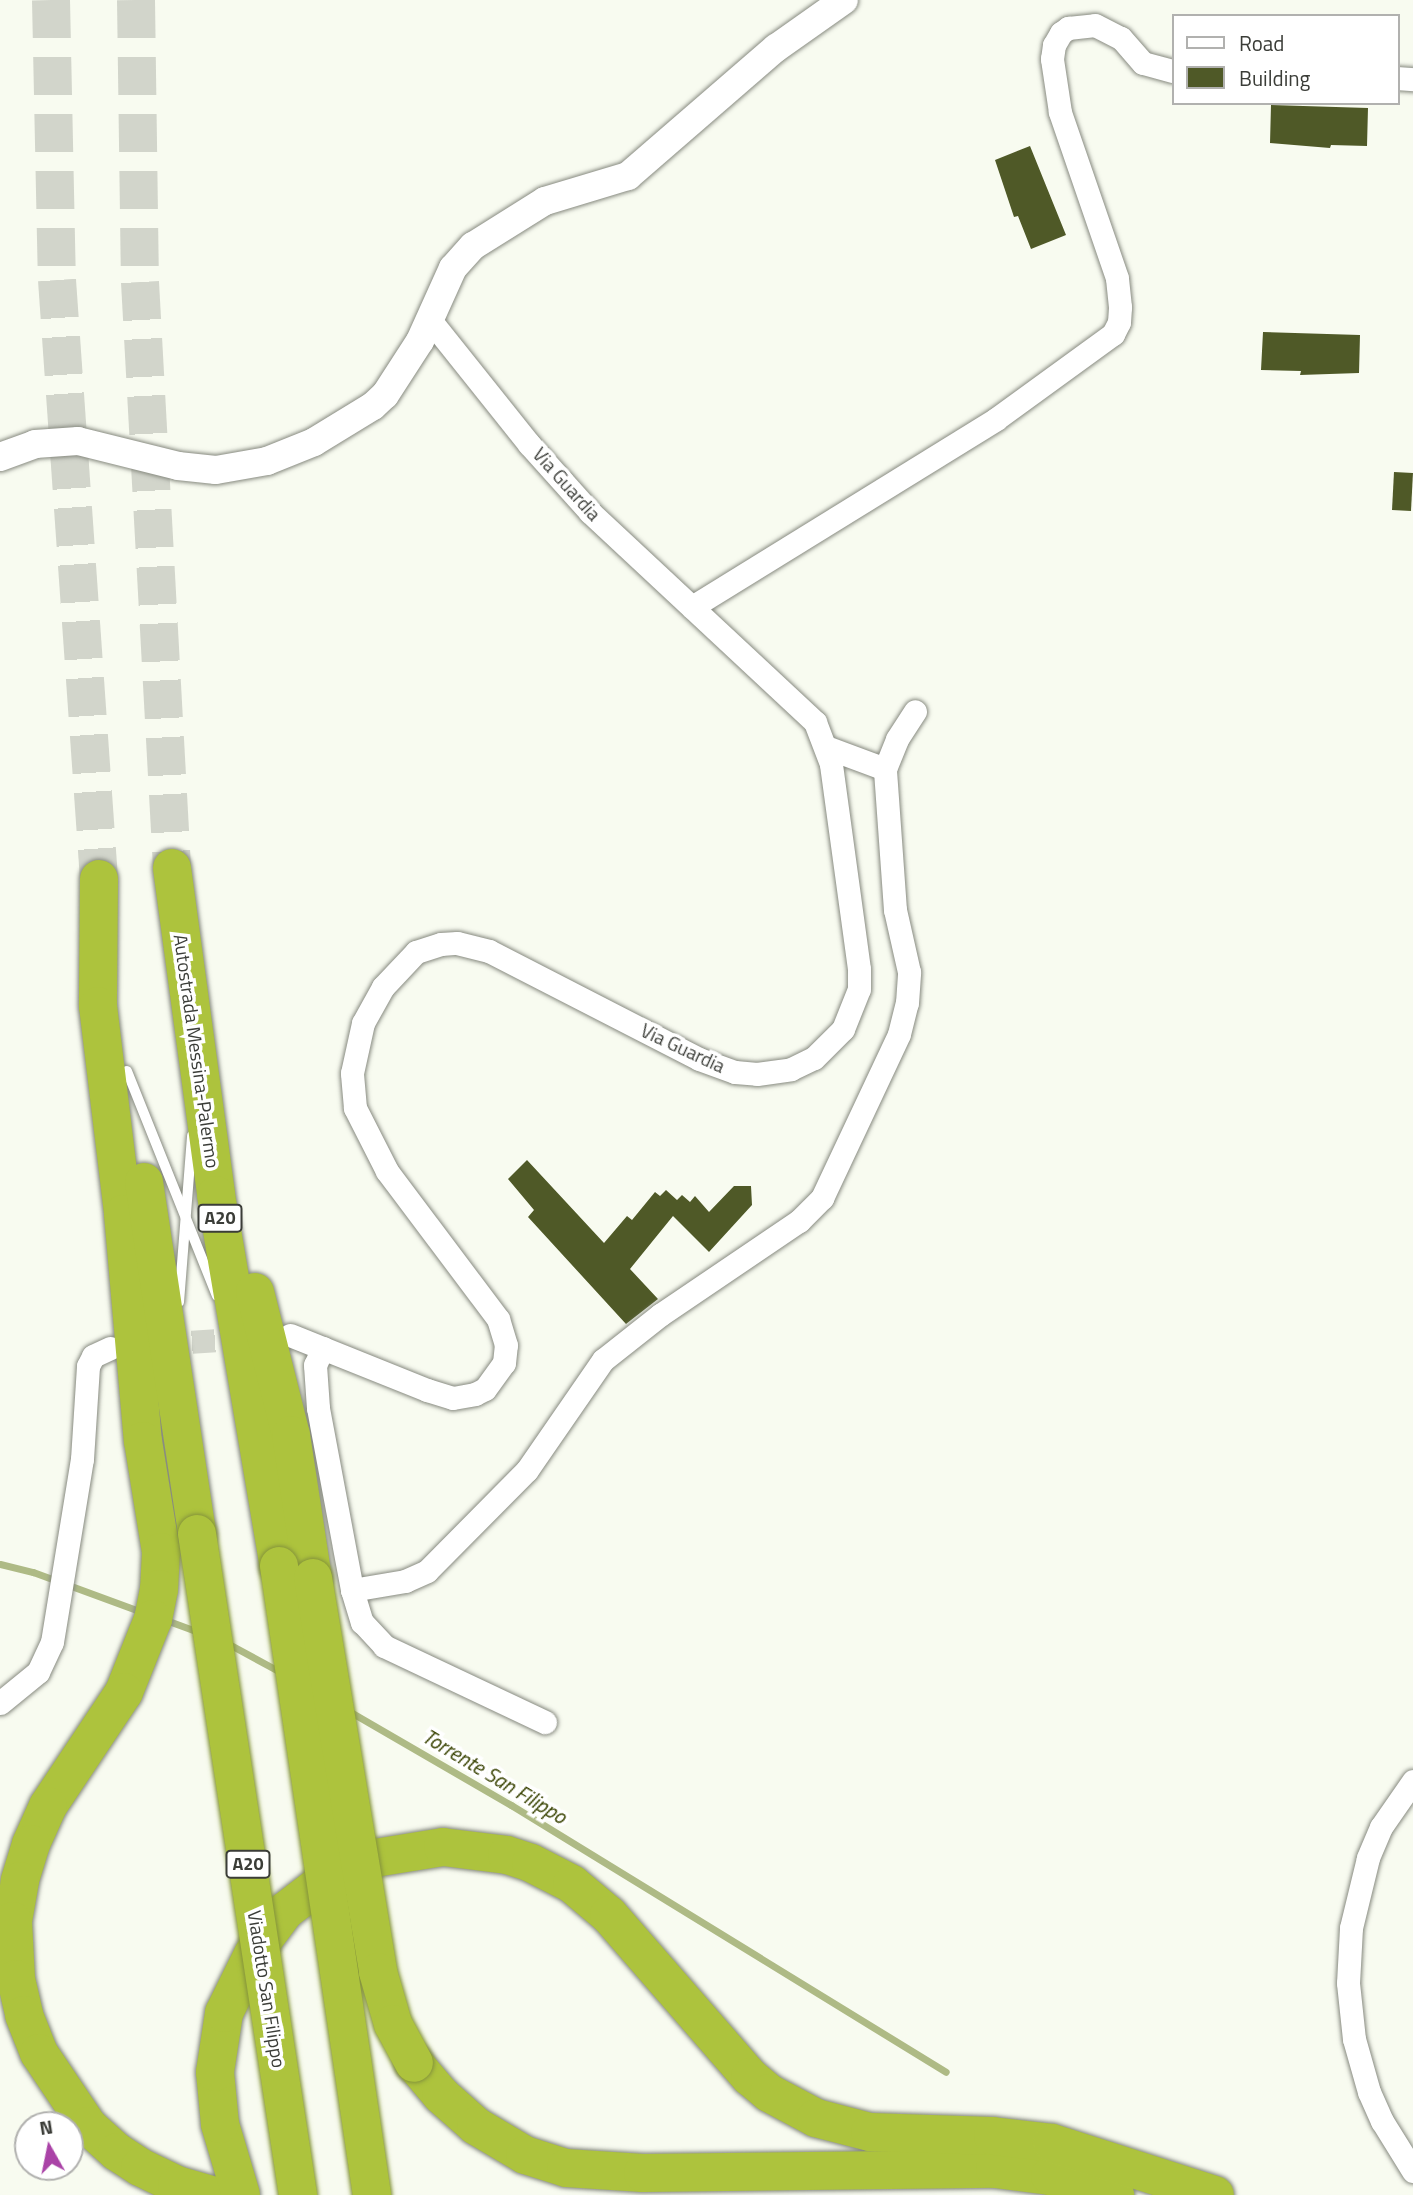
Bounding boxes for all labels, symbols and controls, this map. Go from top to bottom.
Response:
legend [1172,14,1399,105]
text: Road [1239,27,1284,59]
text: Building [1239,62,1310,94]
street label: Via Guardia [528,443,606,525]
street label: Autostrada Messina-Palermo [169,933,225,1169]
street label: Via Guardia [637,1019,729,1077]
road number: A20 [197,1204,243,1232]
water label: Torrente San Filippo [419,1723,571,1829]
road number: A20 [225,1850,271,1878]
street label: Viadotto San Filippo [243,1909,291,2069]
north arrow [14,2111,84,2181]
text: N [37,2111,55,2142]

